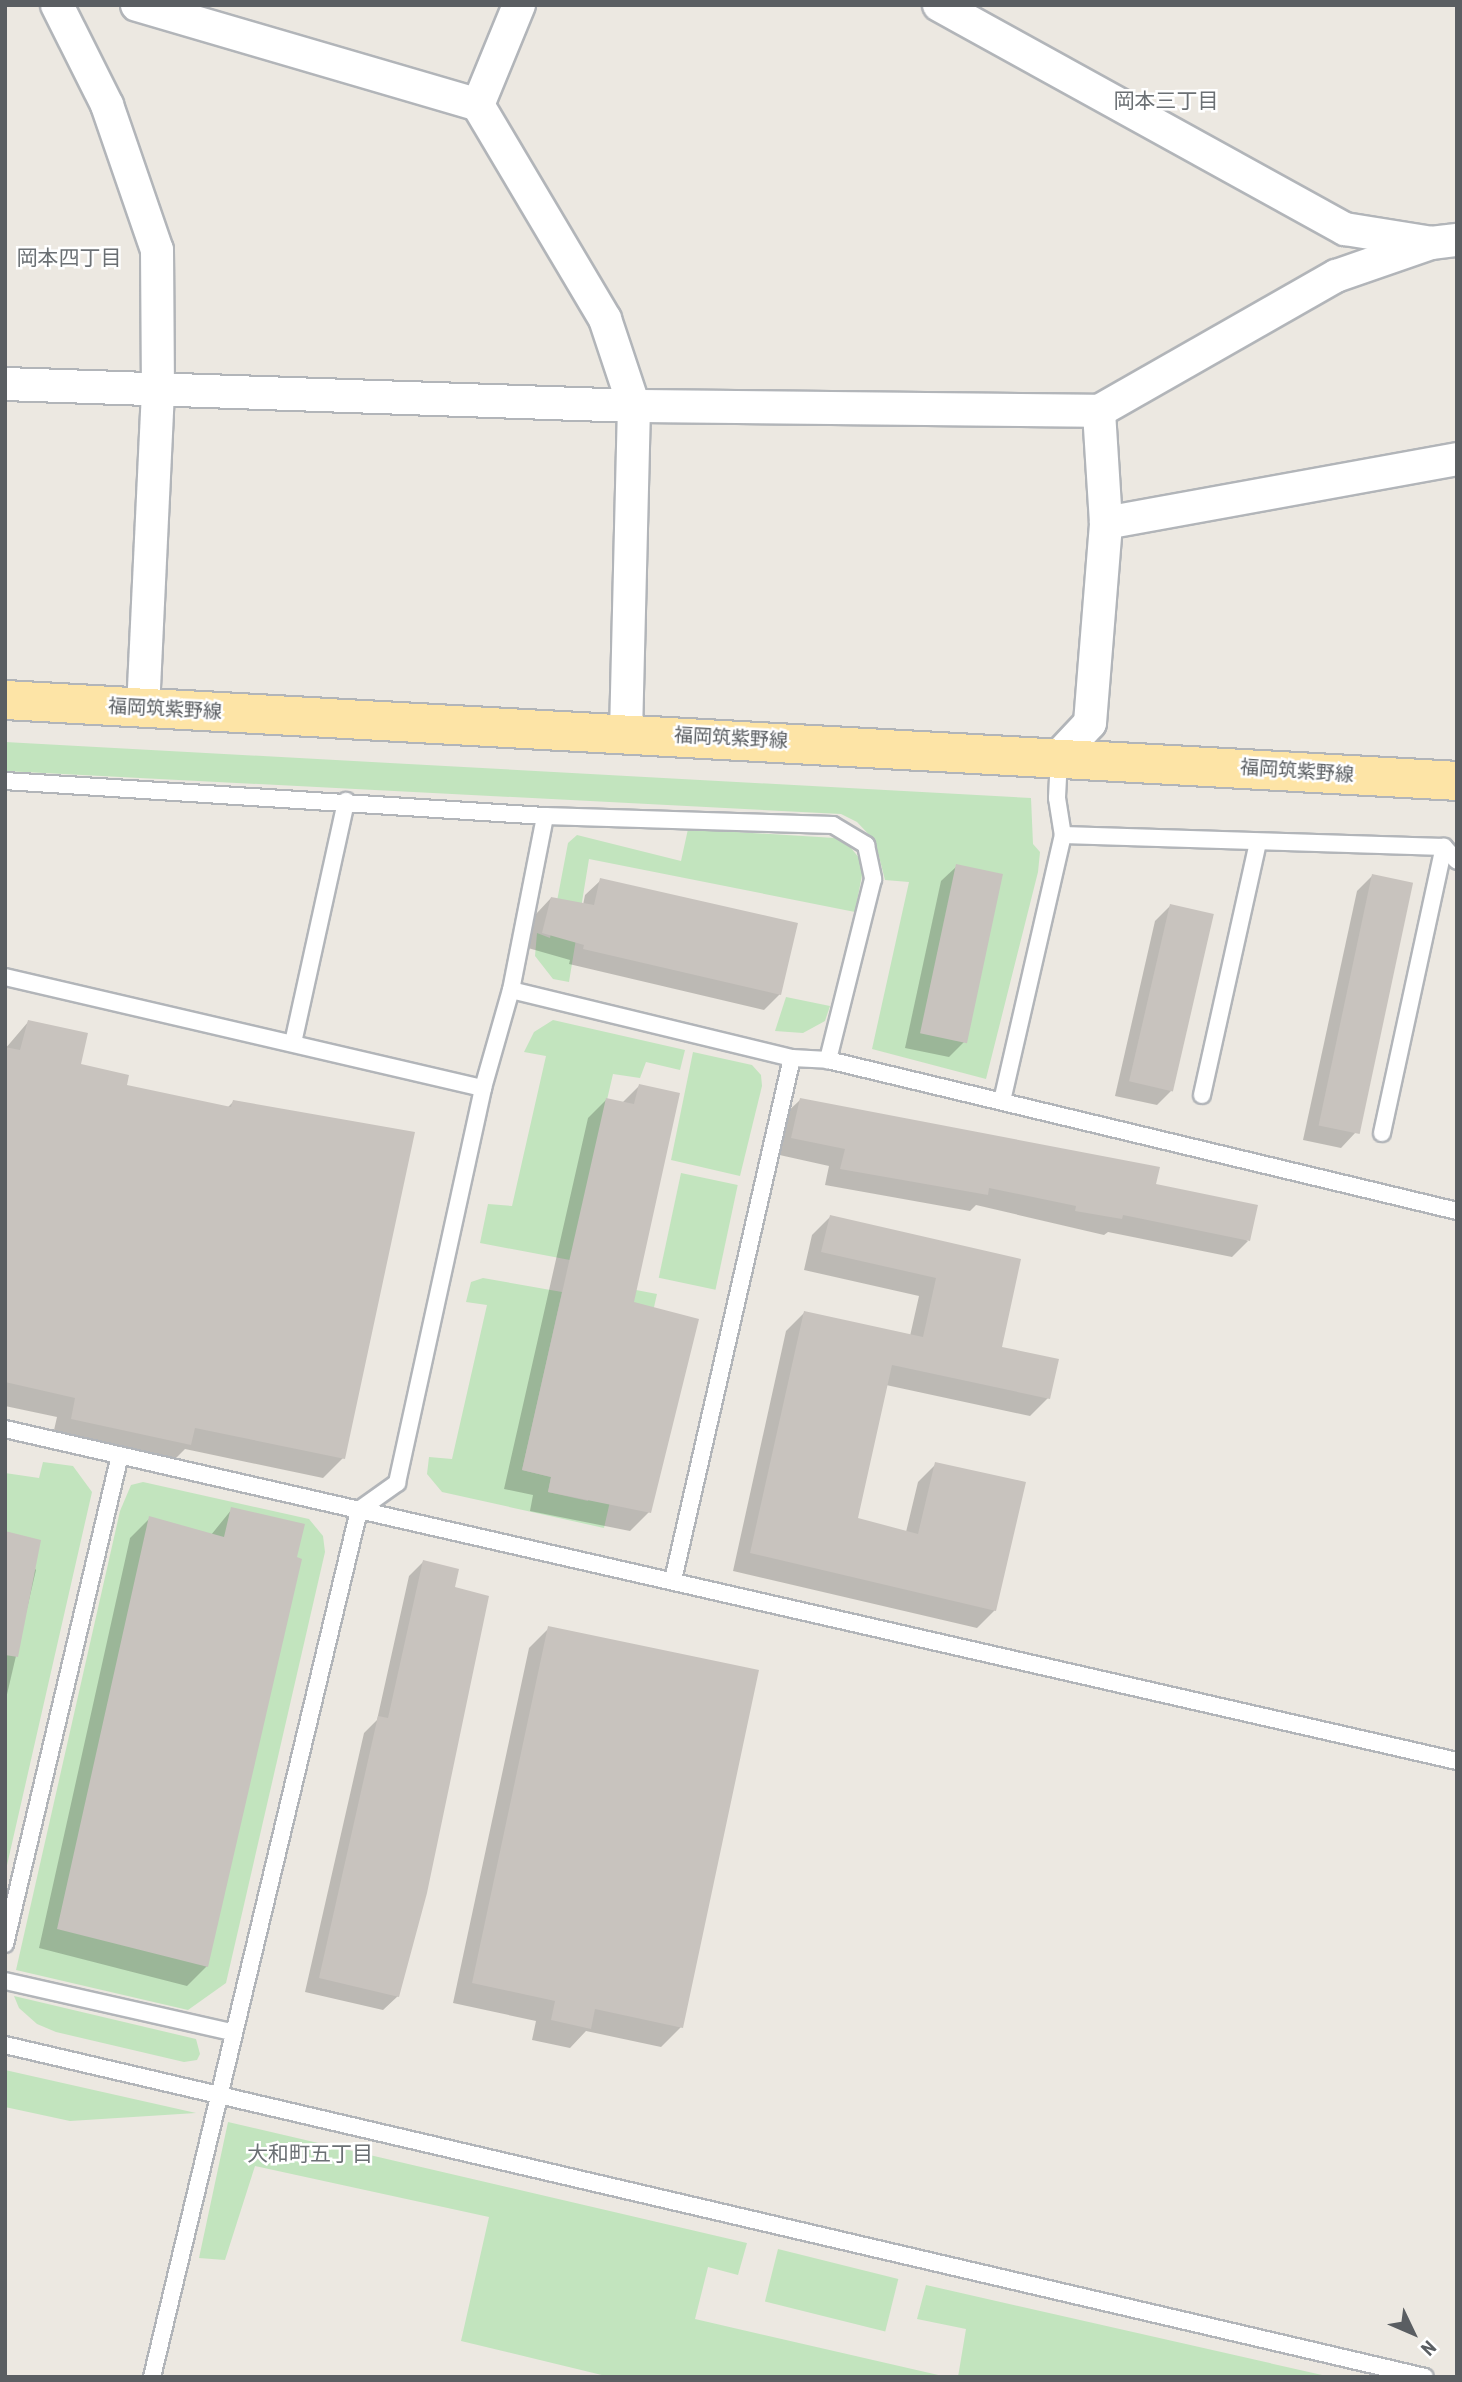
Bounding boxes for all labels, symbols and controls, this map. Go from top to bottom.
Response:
district label: 岡本三丁目 [1114,88,1218,114]
district label: 岡本四丁目 [17,245,121,271]
street label: 福岡筑紫野線 [107,695,223,723]
street label: 福岡筑紫野線 [673,724,789,752]
street label: 福岡筑紫野線 [1239,756,1355,786]
district label: 大和町五丁目 [247,2141,373,2167]
north arrow [1378,2298,1448,2368]
text: N [1416,2336,1441,2360]

